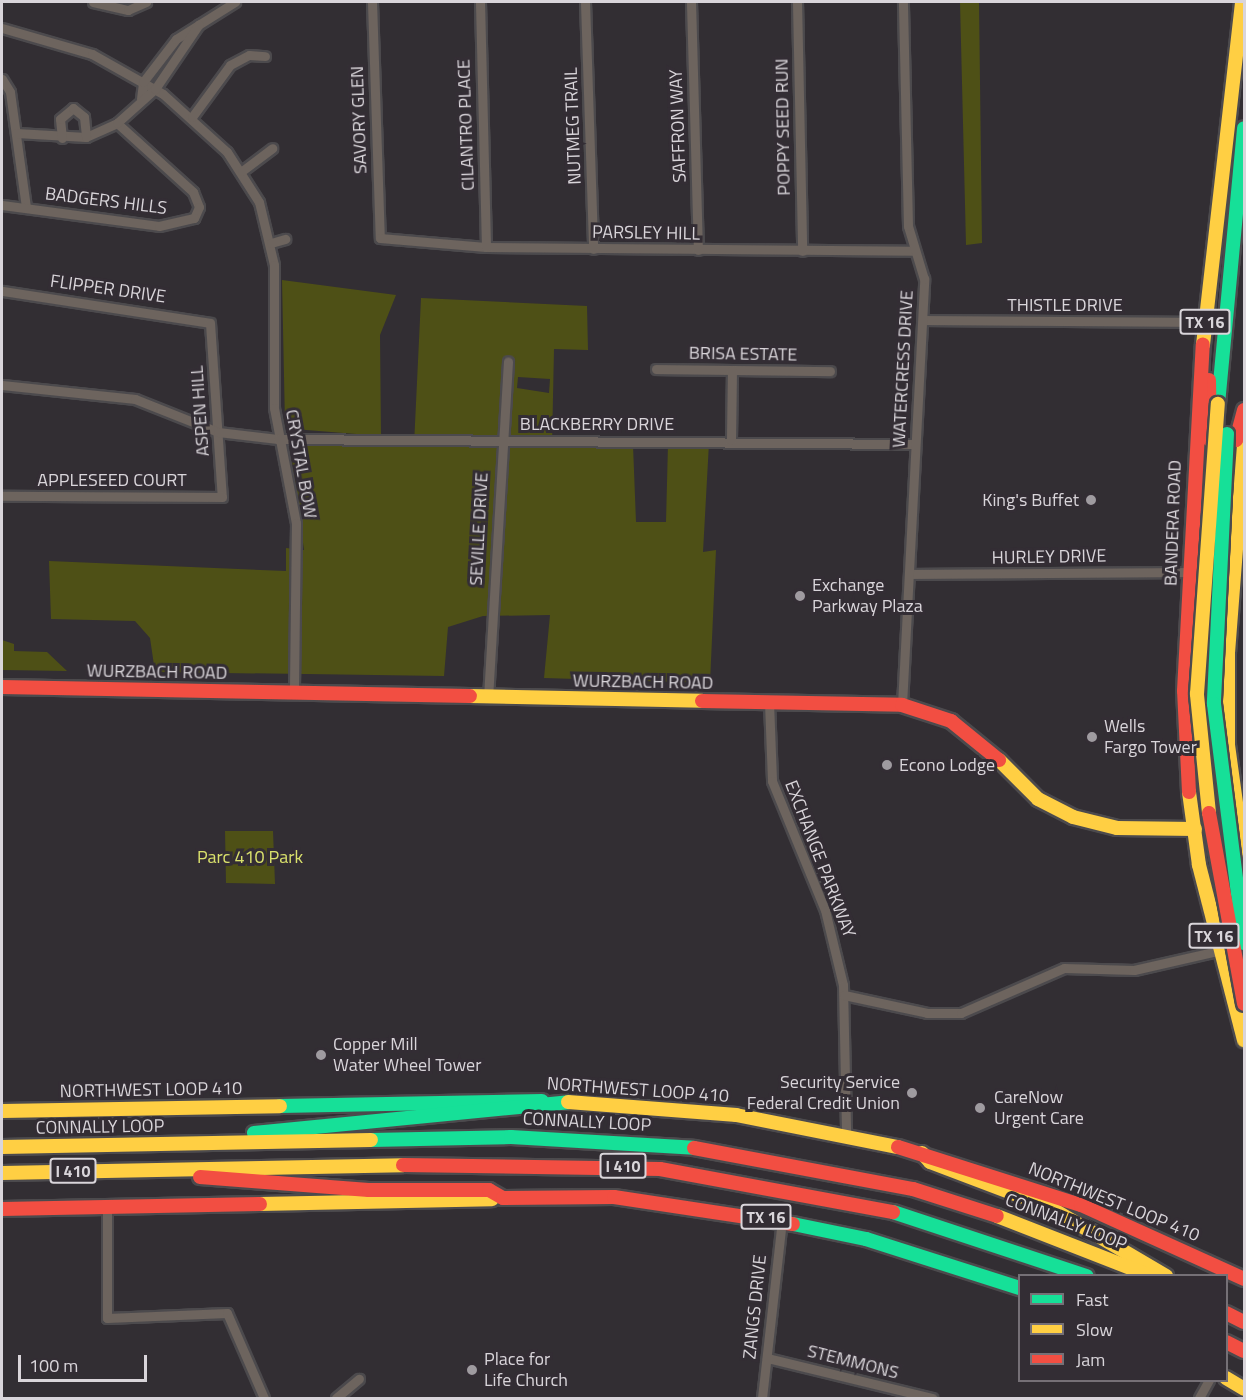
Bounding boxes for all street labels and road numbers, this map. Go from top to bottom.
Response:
street label: POPPY SEED RUN [771,58,795,196]
street label: CILANTRO PLACE [453,59,479,191]
street label: SAVORY GLEN [346,66,372,174]
street label: NUTMEG TRAIL [560,67,586,185]
street label: SAFFRON WAY [665,69,691,183]
street label: BADGERS HILLS [44,183,168,219]
street label: PARSLEY HILL [592,221,700,245]
street label: FLIPPER DRIVE [49,270,167,308]
street label: WATERCRESS DRIVE [888,290,918,448]
street label: THISTLE DRIVE [1007,294,1123,316]
road number: TX 16 [1180,309,1230,335]
street label: BRISA ESTATE [689,342,797,366]
street label: ASPEN HILL [186,365,214,457]
street label: CRYSTAL BOW [281,408,321,520]
street label: BLACKBERRY DRIVE [520,413,674,435]
street label: BANDERA ROAD [1160,460,1186,586]
street label: APPLESEED COURT [37,469,187,491]
street label: SEVILLE DRIVE [465,472,493,586]
street label: HURLEY DRIVE [992,545,1106,569]
street label: WURZBACH ROAD [86,660,228,684]
street label: WURZBACH ROAD [572,670,714,694]
street label: EXCHANGE PARKWAY [780,777,860,941]
road number: TX 16 [1188,923,1240,949]
street label: NORTHWEST LOOP 410 [546,1073,730,1107]
street label: NORTHWEST LOOP 410 [60,1078,242,1102]
street label: CONNALLY LOOP [522,1108,652,1136]
street label: CONNALLY LOOP [36,1115,164,1139]
road number: I 410 [599,1153,647,1179]
road number: I 410 [49,1158,97,1184]
street label: NORTHWEST LOOP 410 [1025,1158,1203,1246]
street label: CONNALLY LOOP [1002,1189,1130,1255]
road number: TX 16 [740,1204,792,1230]
street label: ZANGS DRIVE [739,1254,771,1360]
street label: STEMMONS [805,1340,901,1384]

